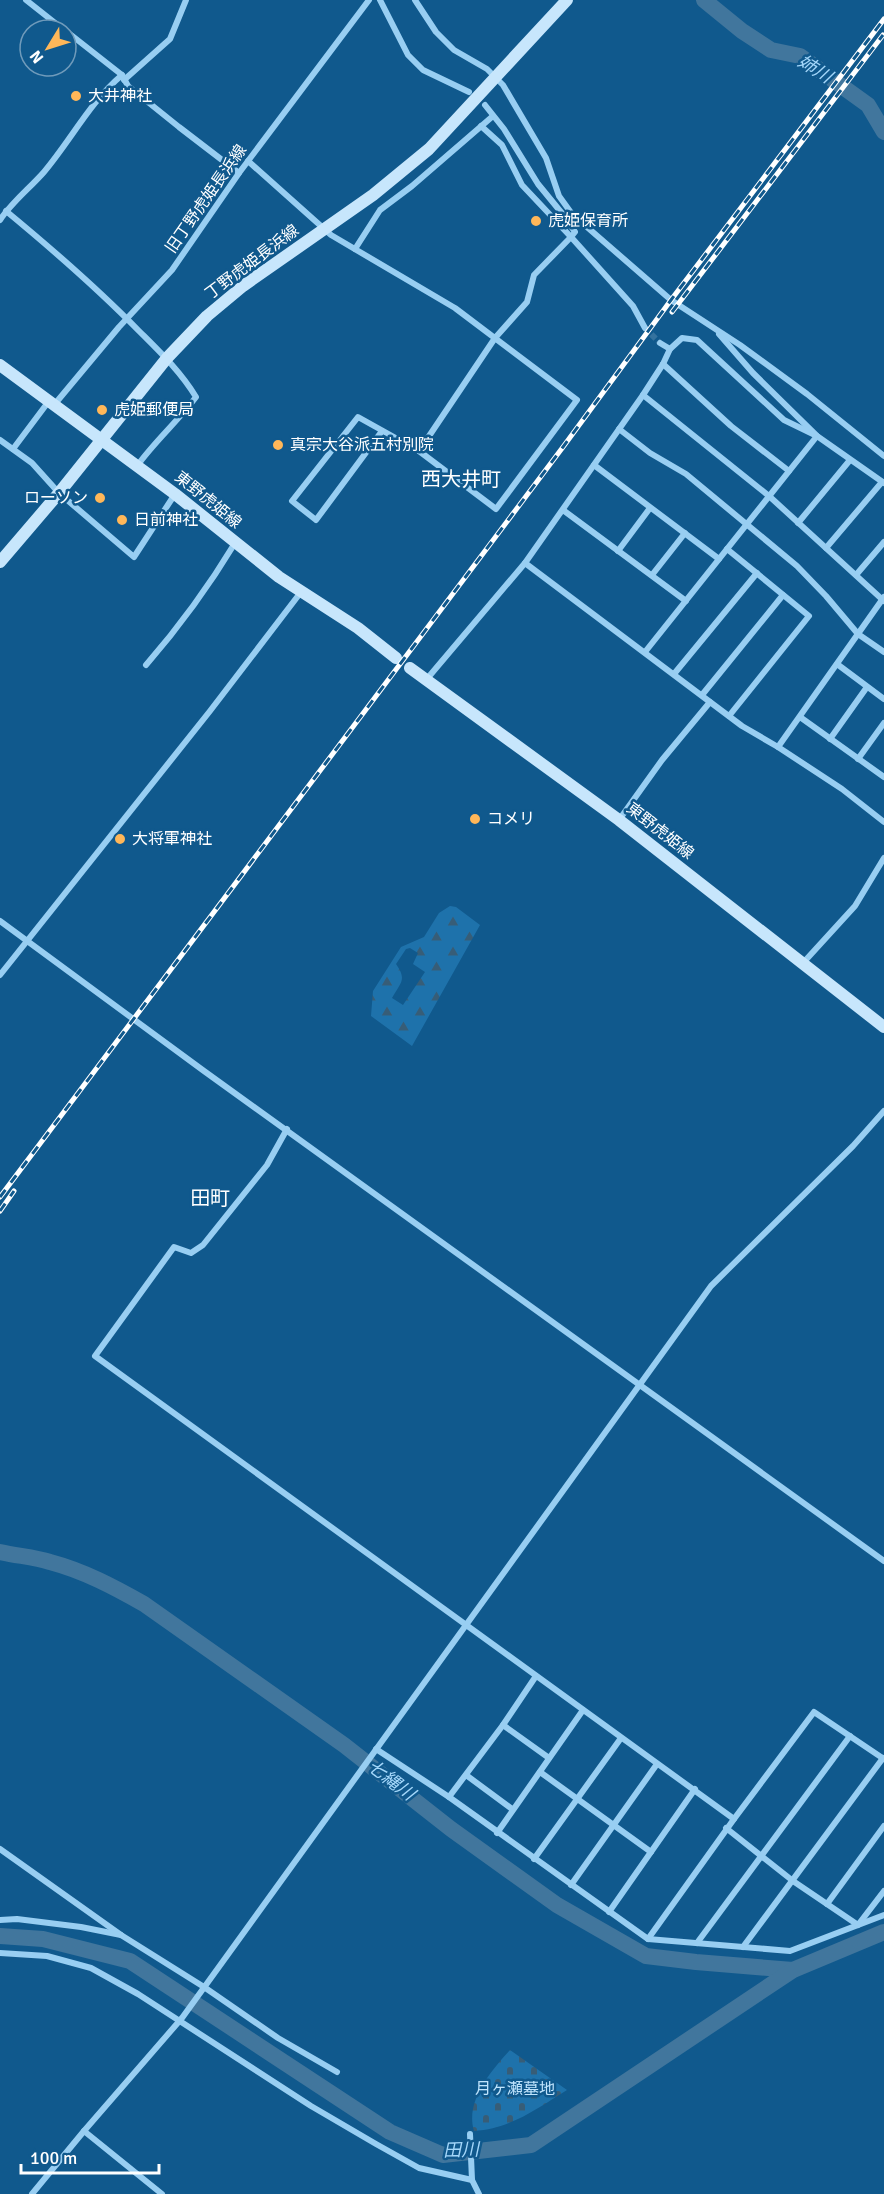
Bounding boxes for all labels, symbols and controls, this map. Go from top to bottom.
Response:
north arrow [18,18,78,78]
text: N [26,46,48,67]
water label: 姉川 [794,50,838,89]
place label: 大井神社 [88,86,152,106]
marker: 大井神社 [69,89,83,103]
street label: 旧丁野虎姫長浜線 [161,141,251,257]
place label: 虎姫保育所 [548,211,628,231]
marker: 虎姫保育所 [529,214,543,228]
street label: 丁野虎姫長浜線 [201,220,303,304]
place label: 虎姫郵便局 [114,400,194,420]
marker: 虎姫郵便局 [95,403,109,417]
place label: 真宗大谷派五村別院 [290,435,434,455]
marker: 真宗大谷派五村別院 [271,438,285,452]
street label: 東野虎姫線 [171,467,245,533]
district label: 西大井町 [421,467,501,492]
place label: ローソン [24,488,88,508]
marker: ローソン [93,491,107,505]
place label: 日前神社 [134,510,198,530]
marker: 日前神社 [115,513,129,527]
street label: 東野虎姫線 [622,798,698,864]
place label: コメリ [487,809,535,829]
marker: コメリ [468,812,482,826]
place label: 大将軍神社 [132,829,212,849]
marker: 大将軍神社 [113,832,127,846]
district label: 田町 [190,1186,230,1211]
water label: 七縄川 [363,1755,421,1806]
park label: 月ヶ瀬墓地 [475,2079,555,2099]
scale bar [21,2137,159,2175]
water label: 田川 [443,2138,481,2162]
text: 100 m [30,2147,77,2169]

